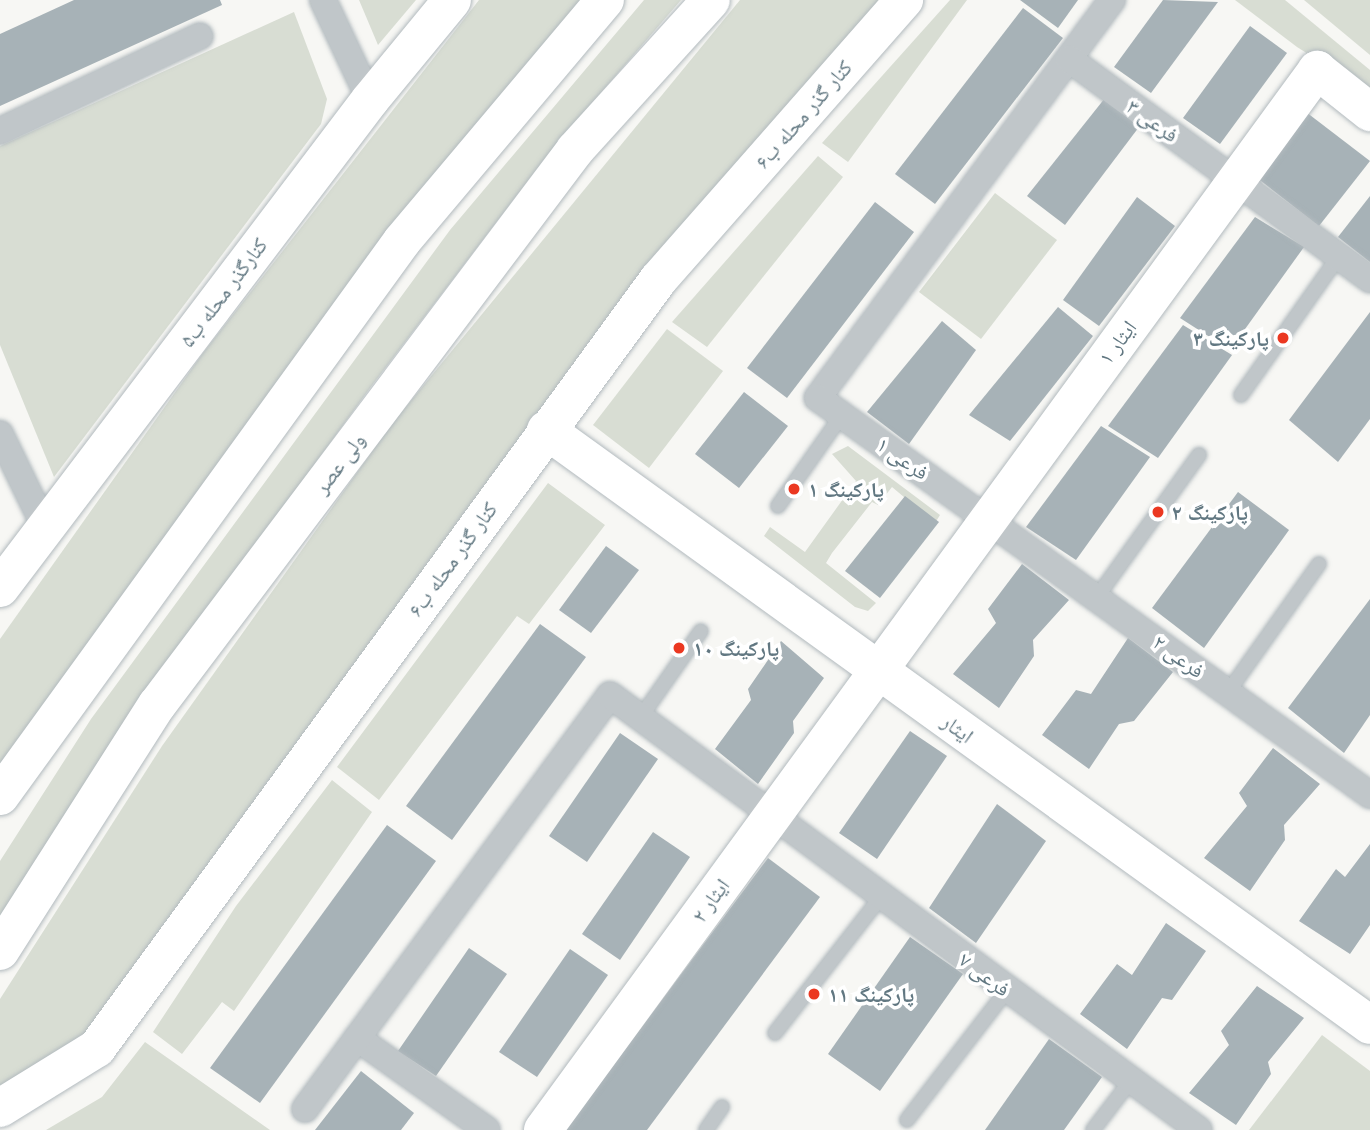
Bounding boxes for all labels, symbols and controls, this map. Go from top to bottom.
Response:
street label: کنار گذر محله ب۶ [749,55,857,173]
street label: فرعی ۳ [1122,93,1184,147]
street label: کنارگذر محله ب۵ [174,233,272,351]
street label: ایثار ۱ [1093,315,1141,369]
place label: پارکینگ ۳ [1193,325,1269,351]
marker: پارکینگ ۳ [1275,330,1291,346]
street label: ولی عصر [308,428,370,498]
street label: فرعی ۱ [872,431,934,485]
place label: پارکینگ ۱ [808,476,884,502]
marker: پارکینگ ۱ [786,481,802,497]
street label: کنار گذر محله ب۶ [402,497,502,621]
place label: پارکینگ ۲ [1172,499,1248,525]
marker: پارکینگ ۲ [1150,504,1166,520]
street label: فرعی ۲ [1148,629,1210,683]
place label: پارکینگ ۱۰ [693,635,779,661]
marker: پارکینگ ۱۰ [671,640,687,656]
street label: ایثار [937,708,979,748]
street label: ایثار ۲ [686,873,734,927]
street label: فرعی ۷ [955,947,1015,1001]
place label: پارکینگ ۱۱ [828,981,914,1007]
marker: پارکینگ ۱۱ [806,986,822,1002]

